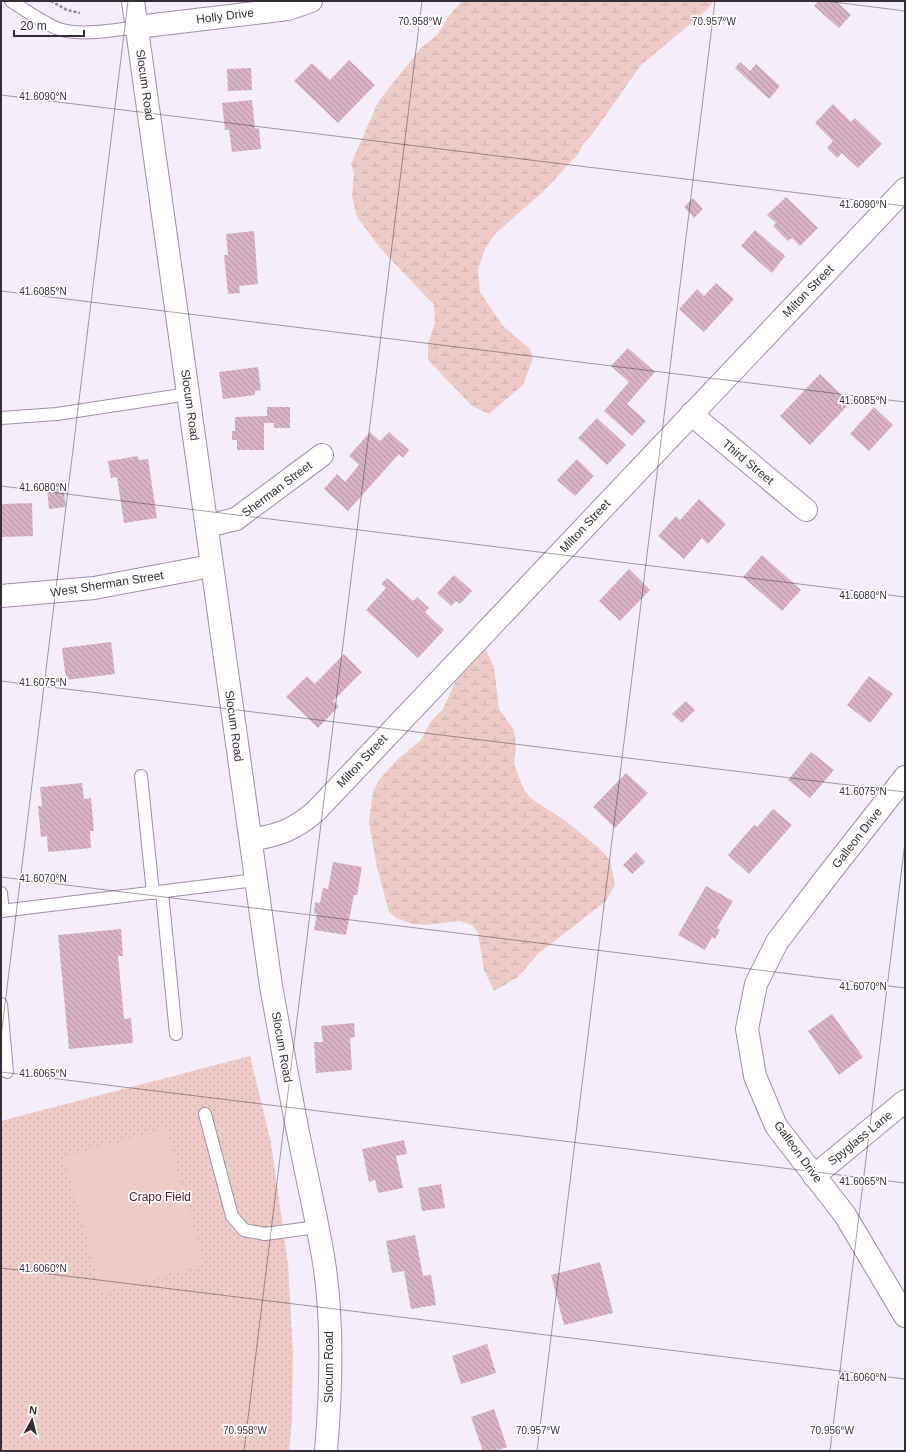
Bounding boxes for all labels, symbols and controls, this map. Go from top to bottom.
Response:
street label: Holly Drive [195,5,255,26]
scale bar [14,12,84,38]
text: 70.958°W [398,16,443,27]
text: 70.957°W [692,16,737,27]
text: 20 m [20,19,47,33]
street label: Slocum Road [133,48,157,122]
text: 41.6090°N [19,91,67,102]
text: 41.6090°N [839,199,887,210]
street label: Milton Street [780,261,837,320]
text: 41.6085°N [19,286,67,297]
street label: Slocum Road [178,368,202,442]
text: 41.6085°N [839,395,887,406]
street label: Third Street [719,436,777,488]
street label: Sherman Street [239,458,315,520]
text: 41.6080°N [19,482,67,493]
street label: Milton Street [557,496,614,555]
street label: West Sherman Street [49,568,165,600]
text: 41.6080°N [839,590,887,601]
text: 41.6075°N [19,677,67,688]
street label: Slocum Road [222,689,246,763]
street label: Milton Street [334,731,391,790]
text: 41.6075°N [839,786,887,797]
street label: Galleon Drive [829,805,885,871]
text: 41.6070°N [19,873,67,884]
text: 41.6070°N [839,981,887,992]
street label: Slocum Road [269,1010,295,1084]
text: 41.6065°N [19,1068,67,1079]
street label: Spyglass Lane [825,1108,895,1168]
street label: Galleon Drive [771,1118,825,1186]
text: 41.6065°N [839,1176,887,1187]
park label: Crapo Field [129,1190,191,1204]
text: 41.6060°N [19,1263,67,1274]
street label: Slocum Road [322,1331,336,1403]
text: 41.6060°N [839,1372,887,1383]
north arrow [12,1400,52,1440]
text: N [29,1404,38,1417]
text: 70.958°W [223,1425,268,1436]
text: 70.957°W [516,1425,561,1436]
text: 70.956°W [810,1425,855,1436]

